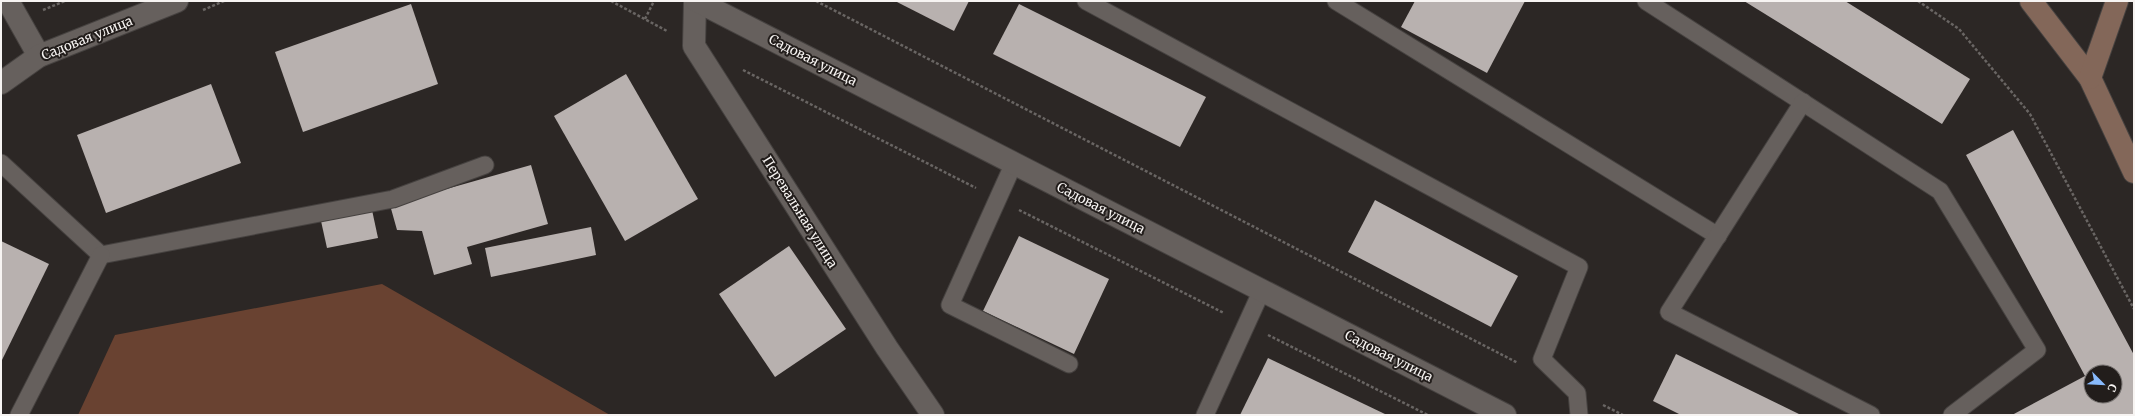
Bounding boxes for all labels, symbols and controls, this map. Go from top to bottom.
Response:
street label: Садовая улица [39,12,135,64]
street label: Садовая улица [766,30,860,90]
street label: Перевальная улица [759,153,841,271]
street label: Садовая улица [1054,178,1148,238]
street label: Садовая улица [1342,326,1436,386]
north arrow [2083,364,2123,404]
text: С [2104,382,2120,394]

